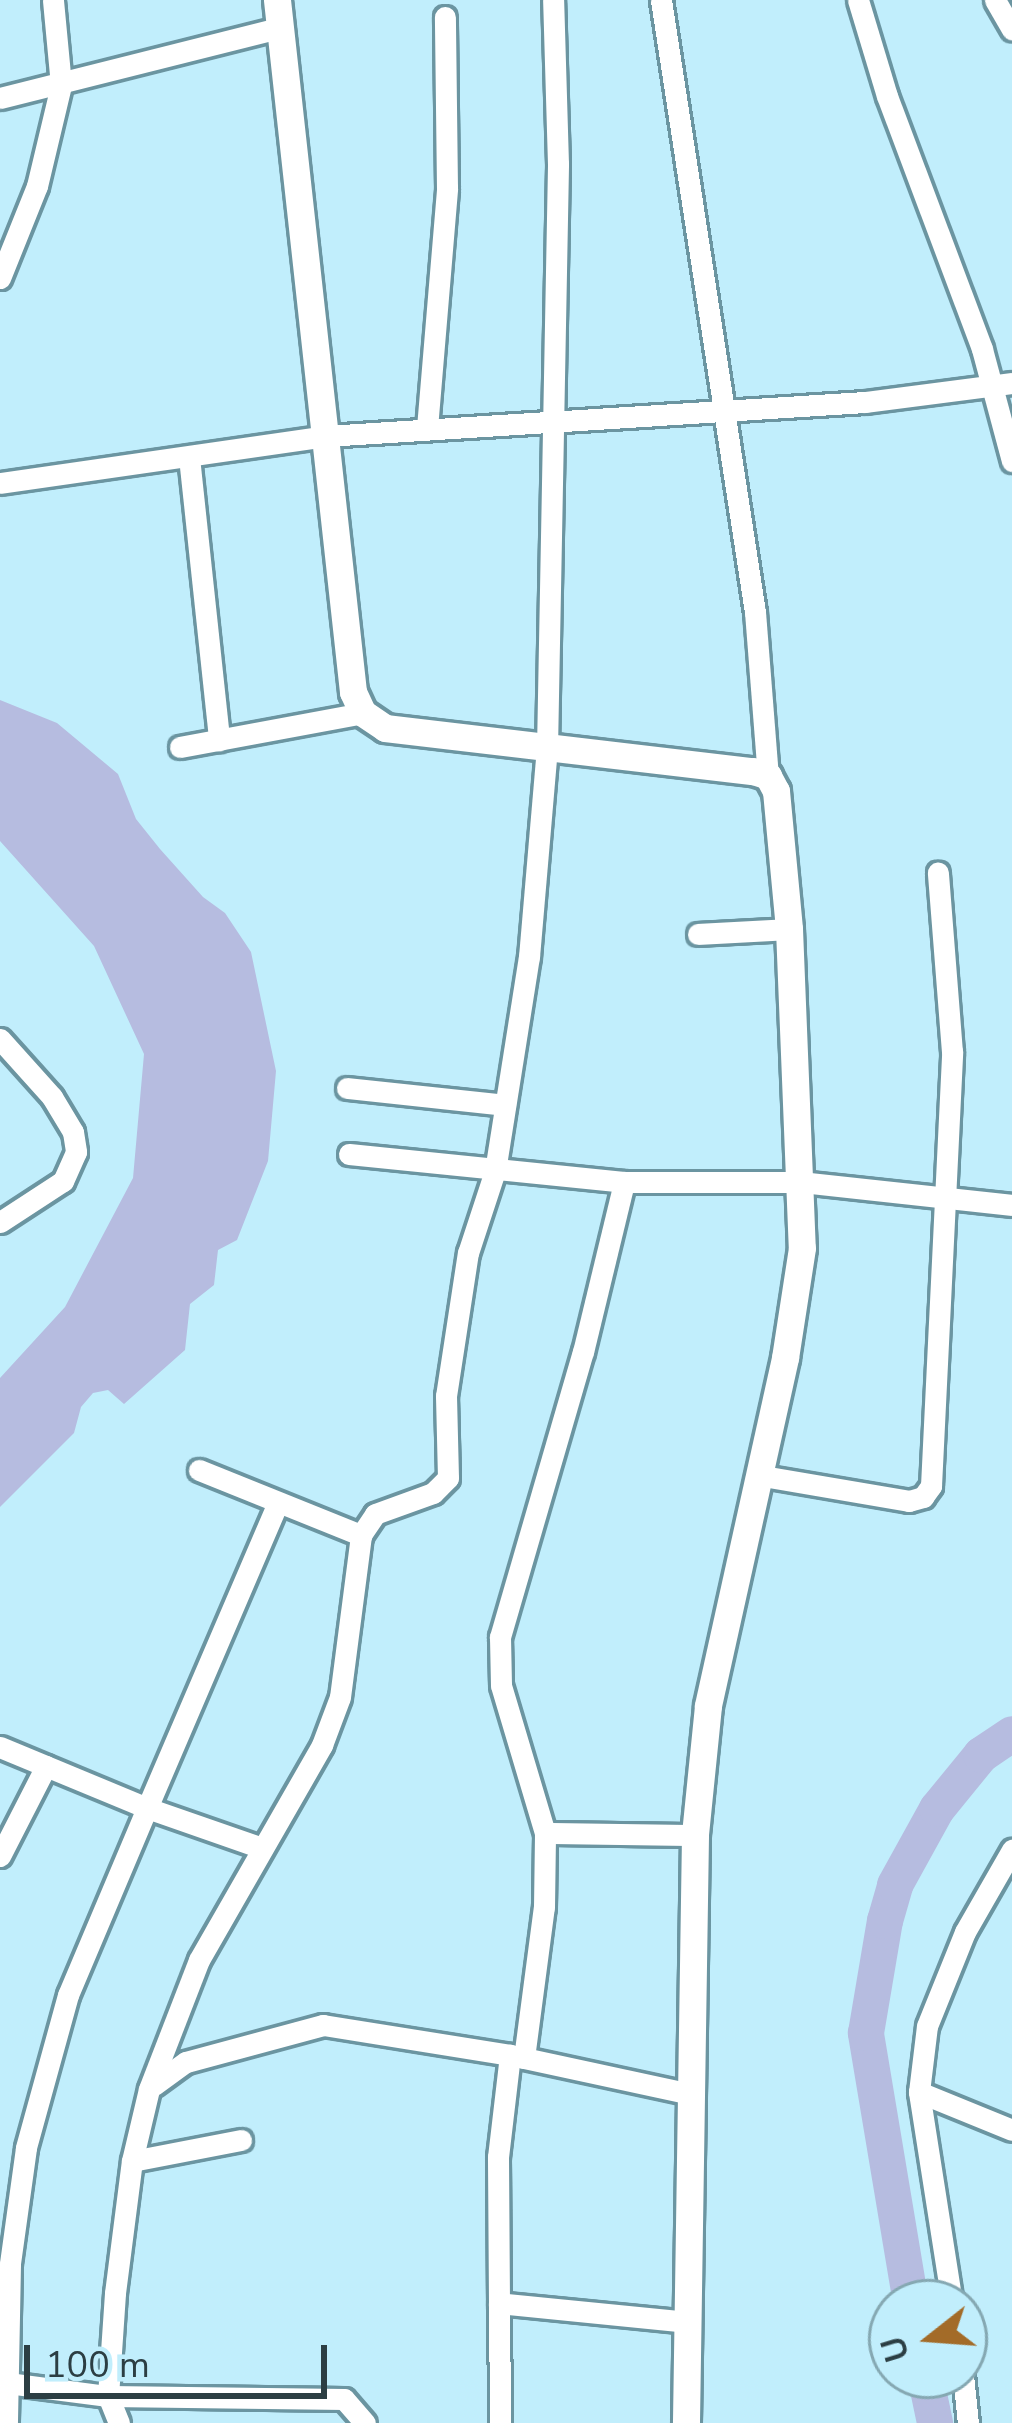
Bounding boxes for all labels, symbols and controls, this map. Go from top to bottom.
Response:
north arrow [868,2279,988,2399]
scale bar [30,2321,333,2395]
text: U [871,2331,921,2367]
text: 100 m [45,2341,150,2390]

